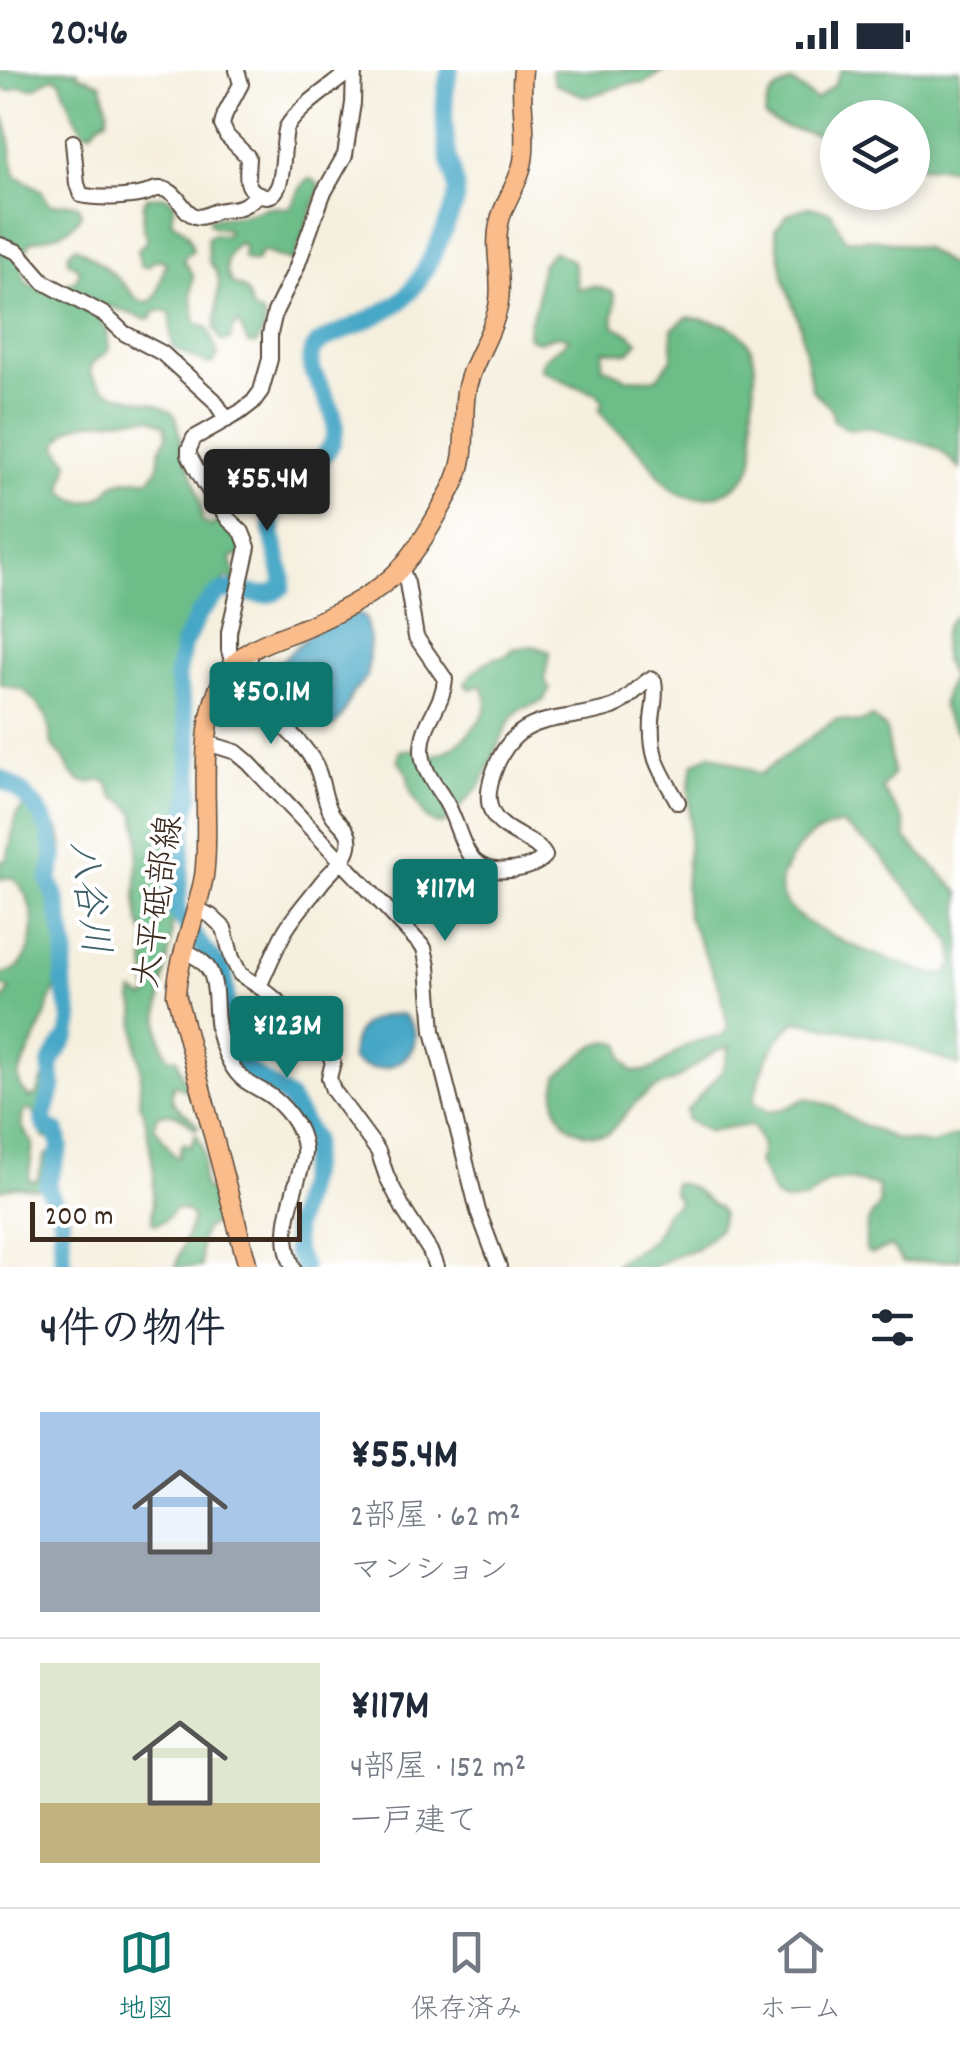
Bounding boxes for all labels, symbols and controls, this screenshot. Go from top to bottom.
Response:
text: 20:46 [50,8,128,63]
map controls [820,100,930,210]
button: layers [820,100,930,210]
pin: ¥55.4M [186,449,348,534]
text: ¥55.4M [226,458,308,504]
pin: ¥50.1M [190,662,352,747]
text: ¥50.1M [232,671,310,717]
street label: 大平砥部線 [124,812,198,992]
water label: 八谷川 [52,838,120,958]
pin: ¥117M [375,859,515,944]
text: ¥117M [415,868,475,914]
pin: ¥123M [217,996,357,1081]
text: ¥123M [252,1005,322,1051]
scale bar [30,1197,302,1242]
text: 200 m [45,1199,113,1239]
icon: filters [865,1300,920,1355]
text: 4件の物件 [40,1303,225,1363]
text: ¥55.4M [350,1428,458,1488]
icon: home [120,1452,240,1572]
text: 2部屋 · 62 m² [350,1496,521,1542]
text: マンション [350,1550,509,1596]
text: ¥117M [350,1679,429,1739]
icon: home [120,1703,240,1823]
text: 4部屋 · 152 m² [350,1747,526,1793]
text: 一戸建て [350,1801,478,1847]
tab: 地図 [118,1925,174,2032]
tab: 保存済み [411,1925,523,2032]
tab: ホーム [759,1925,842,2032]

